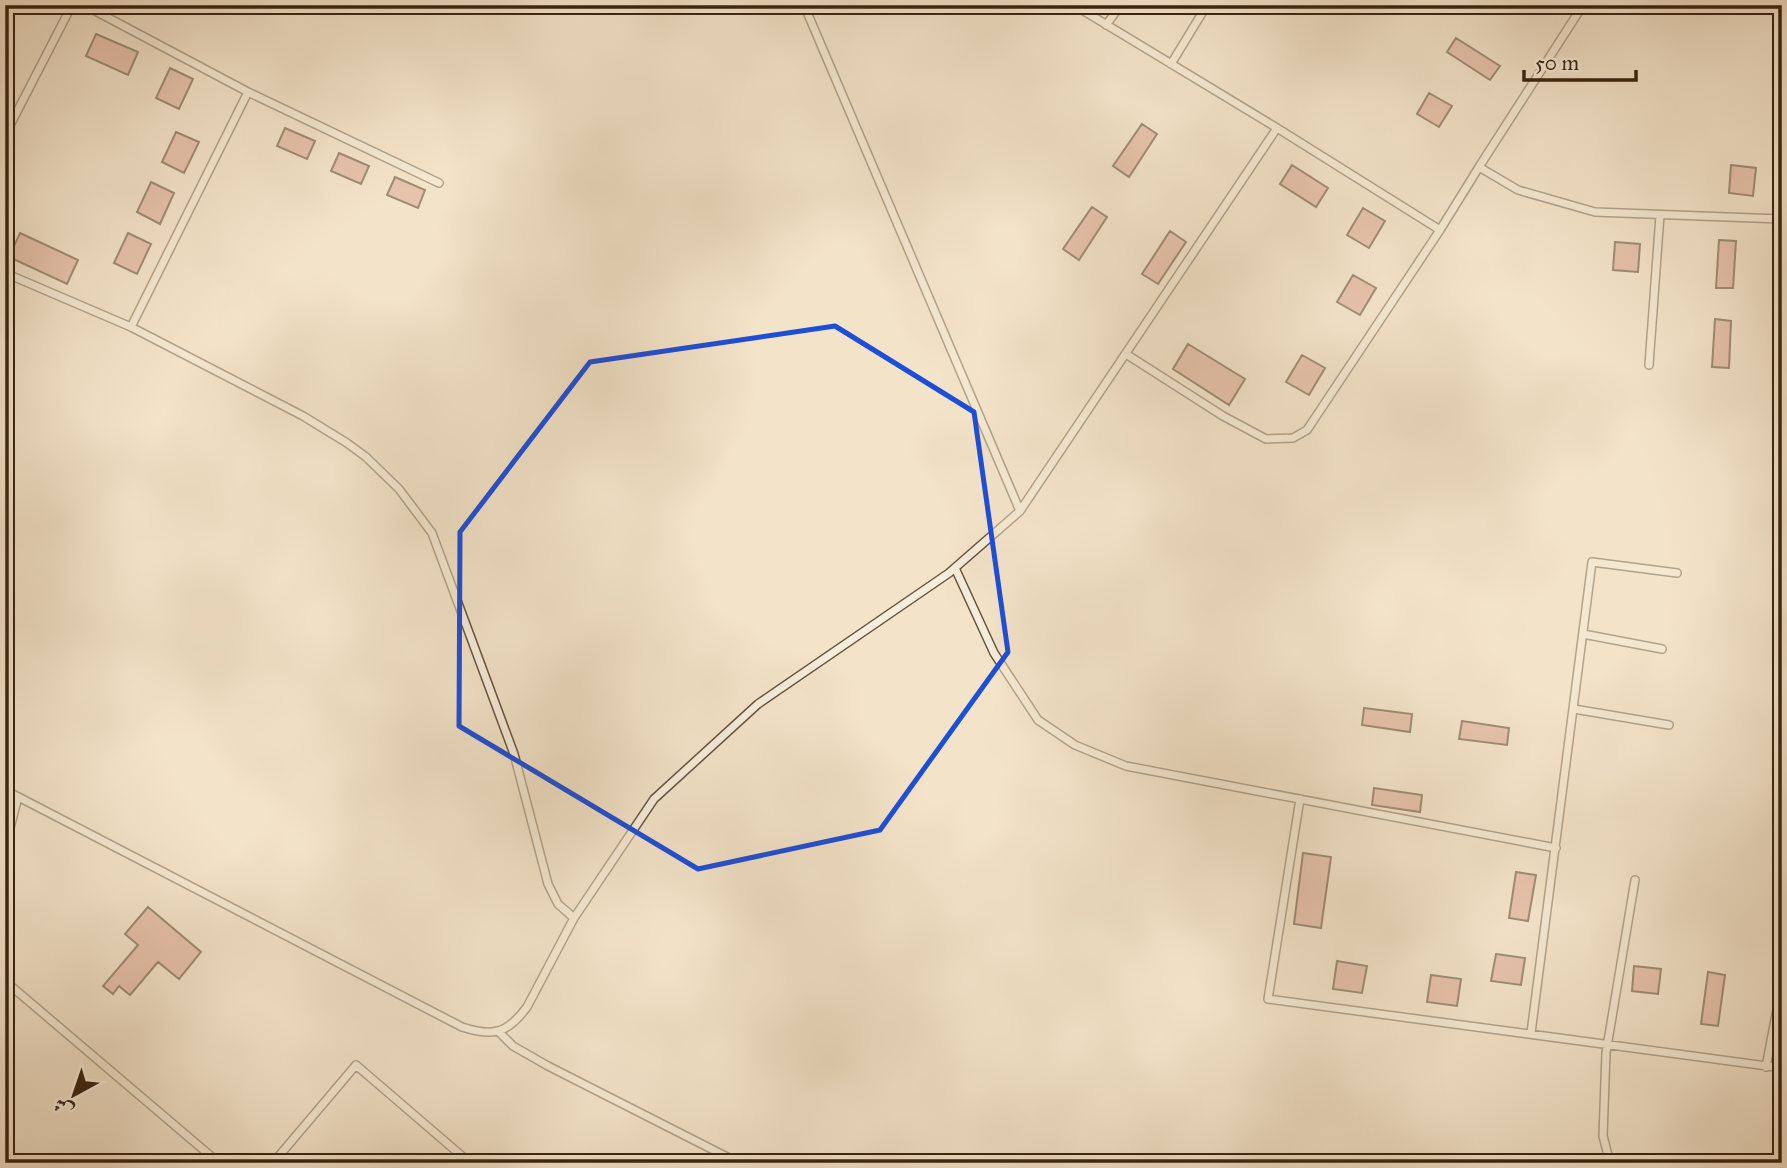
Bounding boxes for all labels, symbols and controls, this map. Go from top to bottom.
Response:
scale bar [1524,38,1636,82]
text: 50 m [1535,50,1580,76]
north arrow [38,1060,108,1130]
text: ش [49,1093,78,1123]

